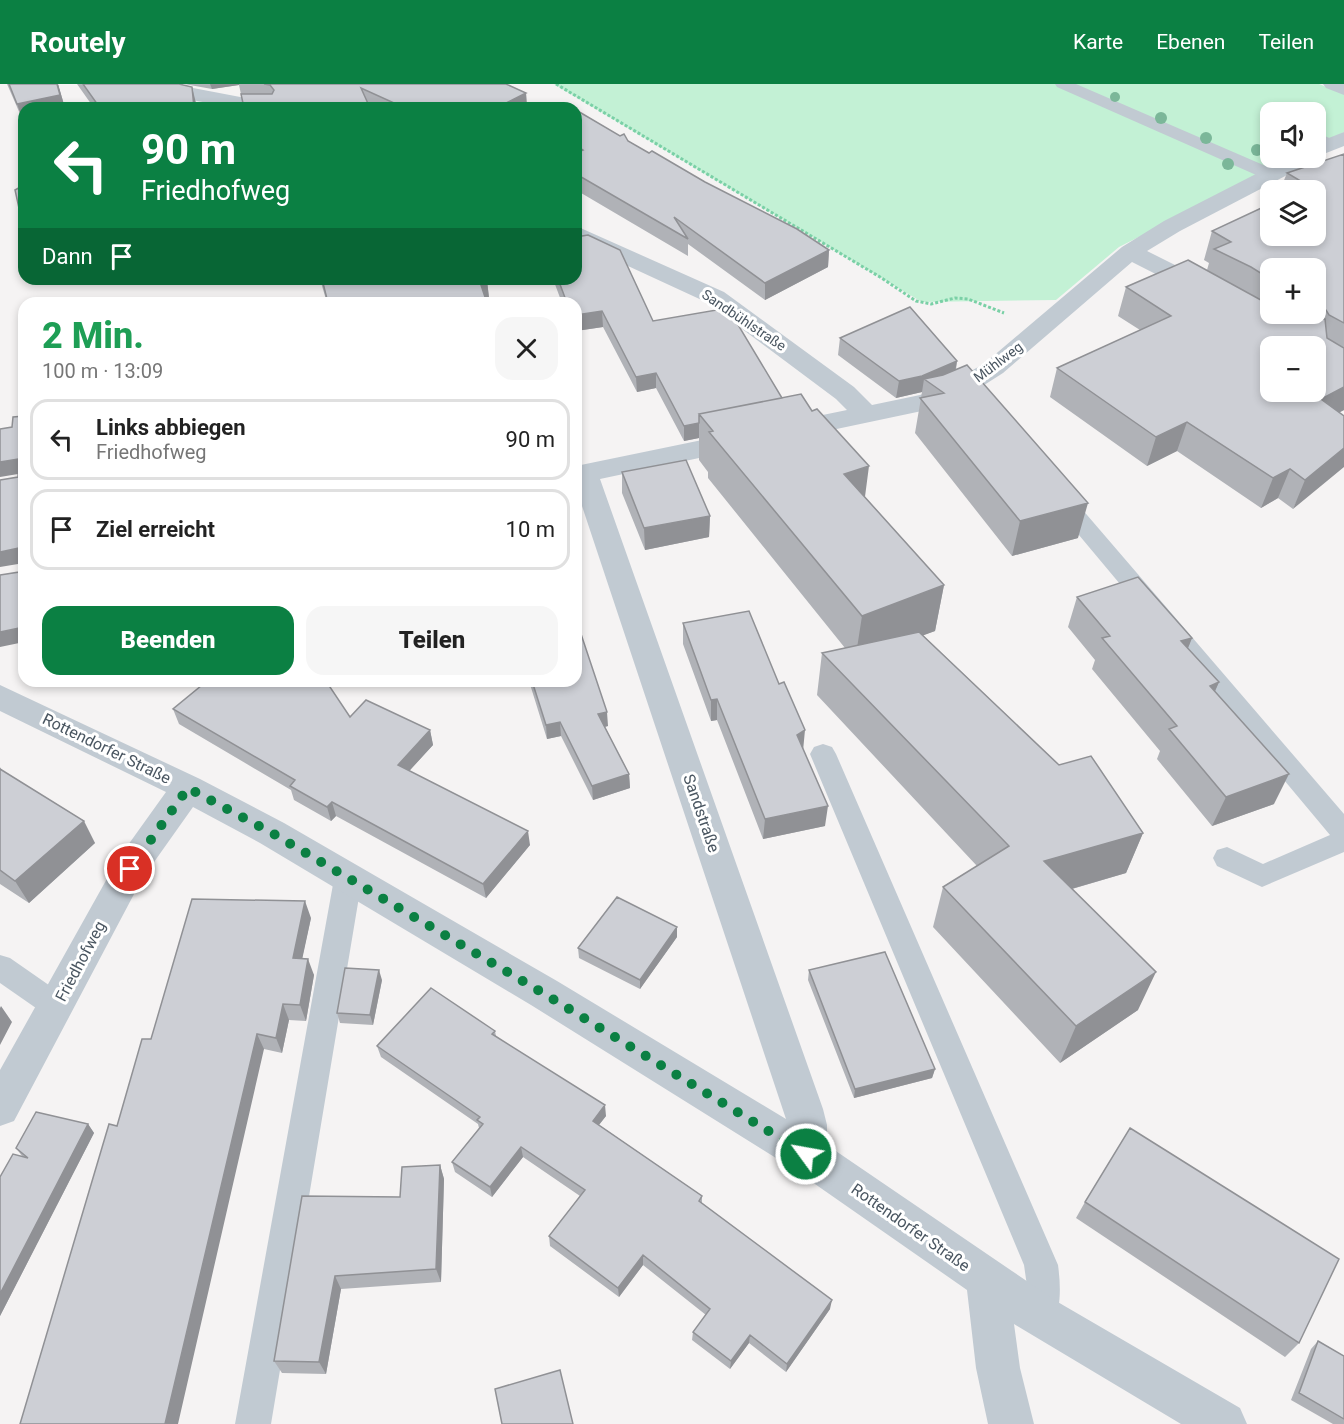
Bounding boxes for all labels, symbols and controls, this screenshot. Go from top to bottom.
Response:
text: Routely [30,26,126,59]
text: Karte [1073,30,1123,54]
text: Ebenen [1156,30,1225,54]
text: Teilen [1258,30,1314,54]
map controls [1260,102,1326,402]
button: sound [1260,102,1326,168]
text: 90 m [141,125,236,174]
icon: left [42,126,120,204]
text: Friedhofweg [141,175,290,207]
button: layers [1260,180,1326,246]
icon: arrive [105,240,138,273]
text: Dann [42,244,93,269]
button: + [1260,258,1326,324]
street label: Sandbühlstraße [699,286,789,354]
text: 2 Min. [42,315,144,357]
button: close [495,317,558,380]
button: − [1260,336,1326,402]
street label: Mühlweg [970,338,1026,386]
text: 100 m · 13:09 [42,359,163,383]
text: Links abbiegen [96,415,246,440]
icon: left [45,423,78,456]
text: 90 m [506,427,555,452]
text: Friedhofweg [96,440,207,464]
icon: arrive [45,513,78,546]
text: Ziel erreicht [96,517,215,542]
text: 10 m [506,517,555,542]
button: Beenden [42,606,294,675]
button: Teilen [306,606,558,675]
street label: Rottendorfer Straße [40,709,174,788]
street label: Sandstraße [679,772,724,855]
pin [104,843,155,894]
icon: arrive [113,852,146,885]
street label: Friedhofweg [51,918,110,1005]
position arrow [774,1122,838,1186]
street label: Rottendorfer Straße [848,1179,974,1275]

